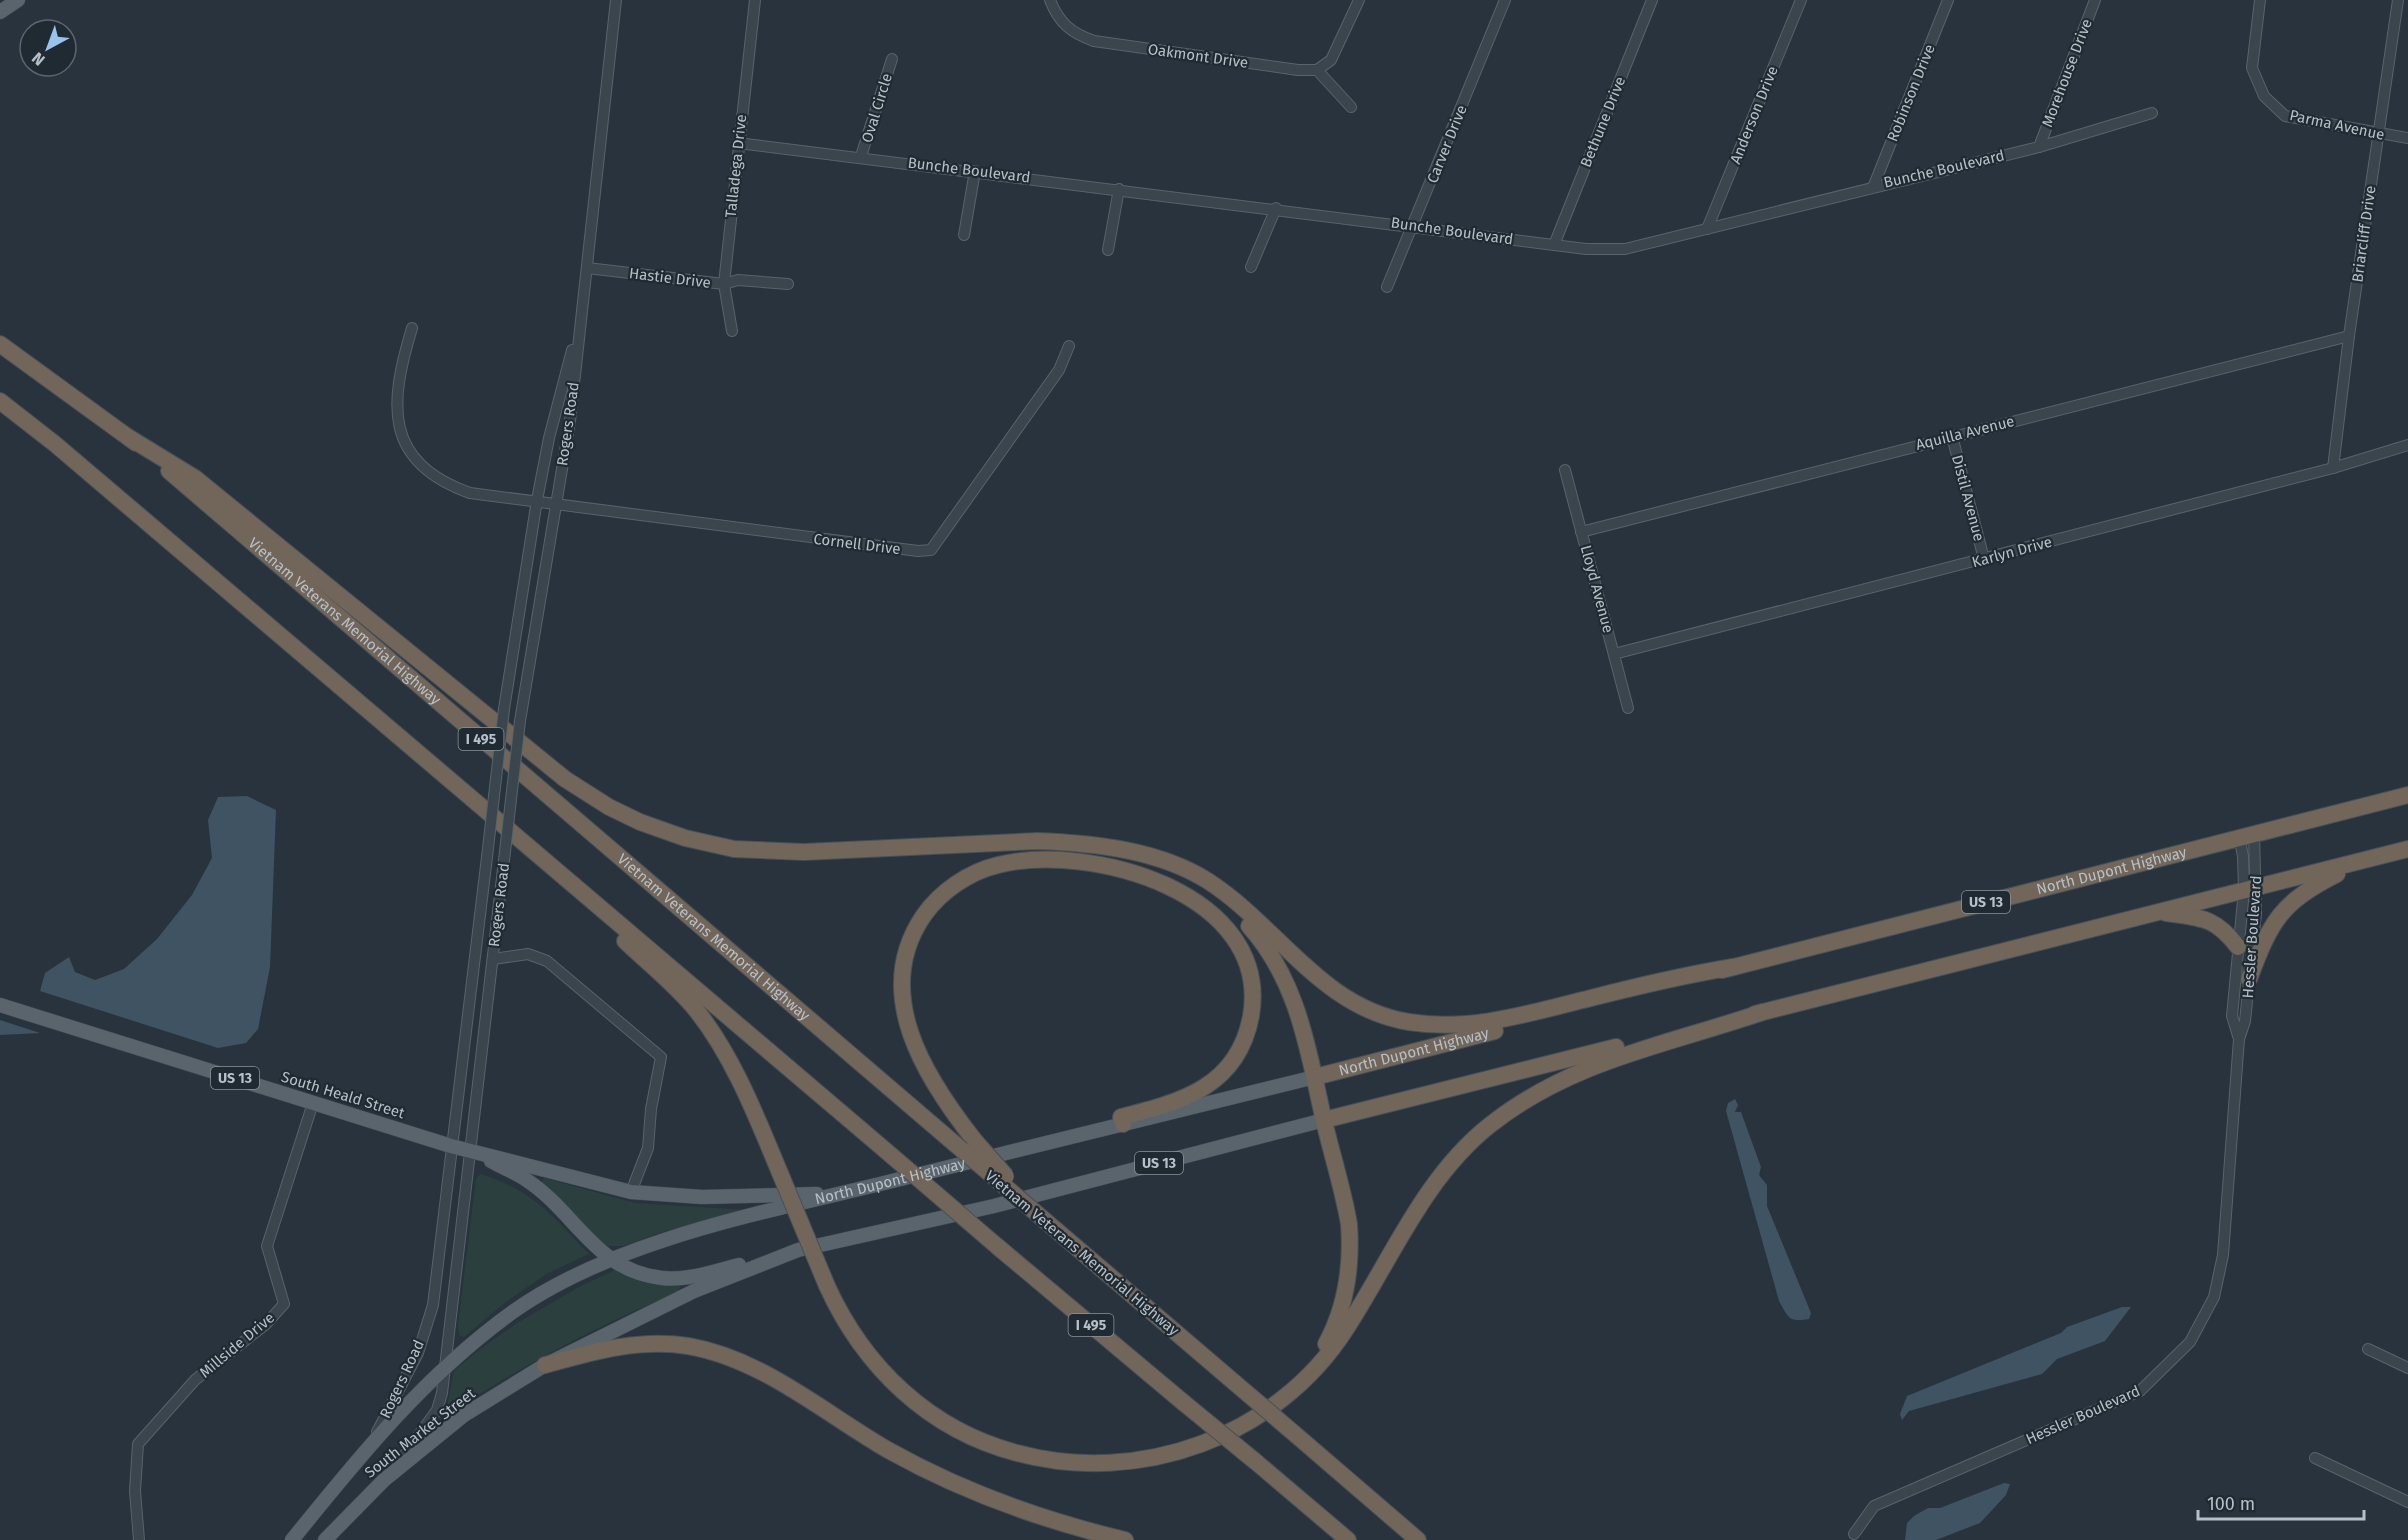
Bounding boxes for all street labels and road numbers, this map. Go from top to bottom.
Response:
street label: Morehouse Drive [2038,16,2096,130]
street label: Oakmont Drive [1147,40,1249,72]
street label: Robinson Drive [1883,42,1939,144]
street label: Anderson Drive [1726,64,1782,166]
street label: Oval Circle [858,71,896,145]
street label: Bethune Drive [1577,74,1629,170]
street label: Carver Drive [1423,102,1471,186]
street label: Parma Avenue [2288,106,2386,144]
street label: Talladega Drive [722,113,750,219]
street label: Bunche Boulevard [1882,146,2006,192]
street label: Bunche Boulevard [907,154,1031,186]
street label: Briarcliff Drive [2348,184,2380,284]
street label: Bunche Boulevard [1390,214,1514,248]
street label: Hastie Drive [628,264,712,292]
street label: Rogers Road [553,381,583,467]
street label: Aquilla Avenue [1914,412,2016,454]
street label: Distil Avenue [1948,453,1988,543]
street label: Cornell Drive [812,530,902,558]
street label: Karlyn Drive [1970,533,2054,571]
street label: Vietnam Veterans Memorial Highway [245,534,445,709]
street label: Lloyd Avenue [1577,543,1617,635]
road number: I 495 [458,728,504,750]
street label: North Dupont Highway [2035,843,2189,898]
street label: Vietnam Veterans Memorial Highway [614,850,814,1025]
street label: Rogers Road [485,862,513,948]
street label: Hessler Boulevard [2239,875,2265,999]
road number: US 13 [1962,891,2010,913]
street label: North Dupont Highway [1337,1024,1491,1080]
road number: US 13 [211,1067,259,1089]
street label: South Heald Street [279,1068,407,1122]
road number: US 13 [1135,1152,1183,1174]
street label: North Dupont Highway [813,1154,968,1208]
street label: Vietnam Veterans Memorial Highway [981,1167,1183,1340]
street label: Millside Drive [196,1308,278,1382]
road number: I 495 [1068,1314,1114,1336]
street label: Rogers Road [376,1337,428,1421]
street label: Hessler Boulevard [2023,1382,2143,1448]
street label: South Market Street [361,1384,479,1482]

